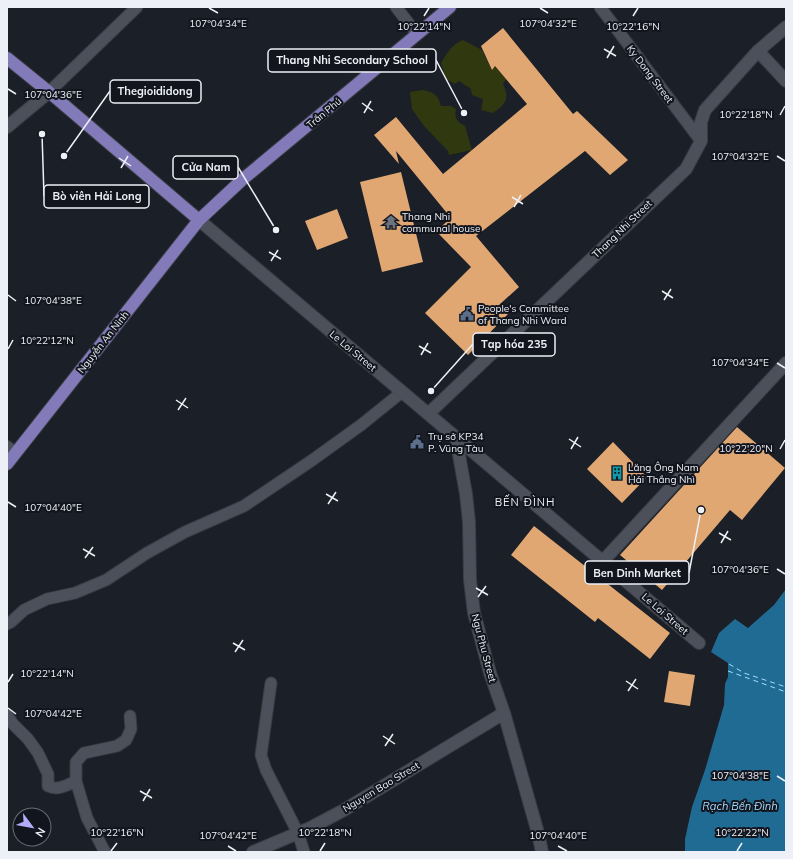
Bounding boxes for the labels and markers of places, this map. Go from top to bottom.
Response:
callout: Thang Nhi Secondary School [268,49,436,72]
callout: Thegioididong [110,80,201,103]
callout: Cửa Nam [173,156,238,179]
callout: Bò viên Hải Long [44,185,149,208]
place label: Thang Nhi communal house [402,210,480,235]
temple icon: Thang Nhi communal house [383,214,399,230]
place label: People's Committee of Thang Nhi Ward [478,302,569,327]
public building icon: People's Committee of Thang Nhi Ward [459,306,475,322]
callout: Tạp hóa 235 [473,333,555,356]
place label: Trụ sở KP34 P. Vũng Tàu [428,430,483,455]
public building icon: Trụ sở KP34 P. Vũng Tàu [409,434,425,450]
place label: Lăng Ông Nam Hải Thắng Nhì [628,461,699,486]
building icon: Lăng Ông Nam Hải Thắng Nhì [609,465,625,481]
callout: Ben Dinh Market [585,561,689,584]

